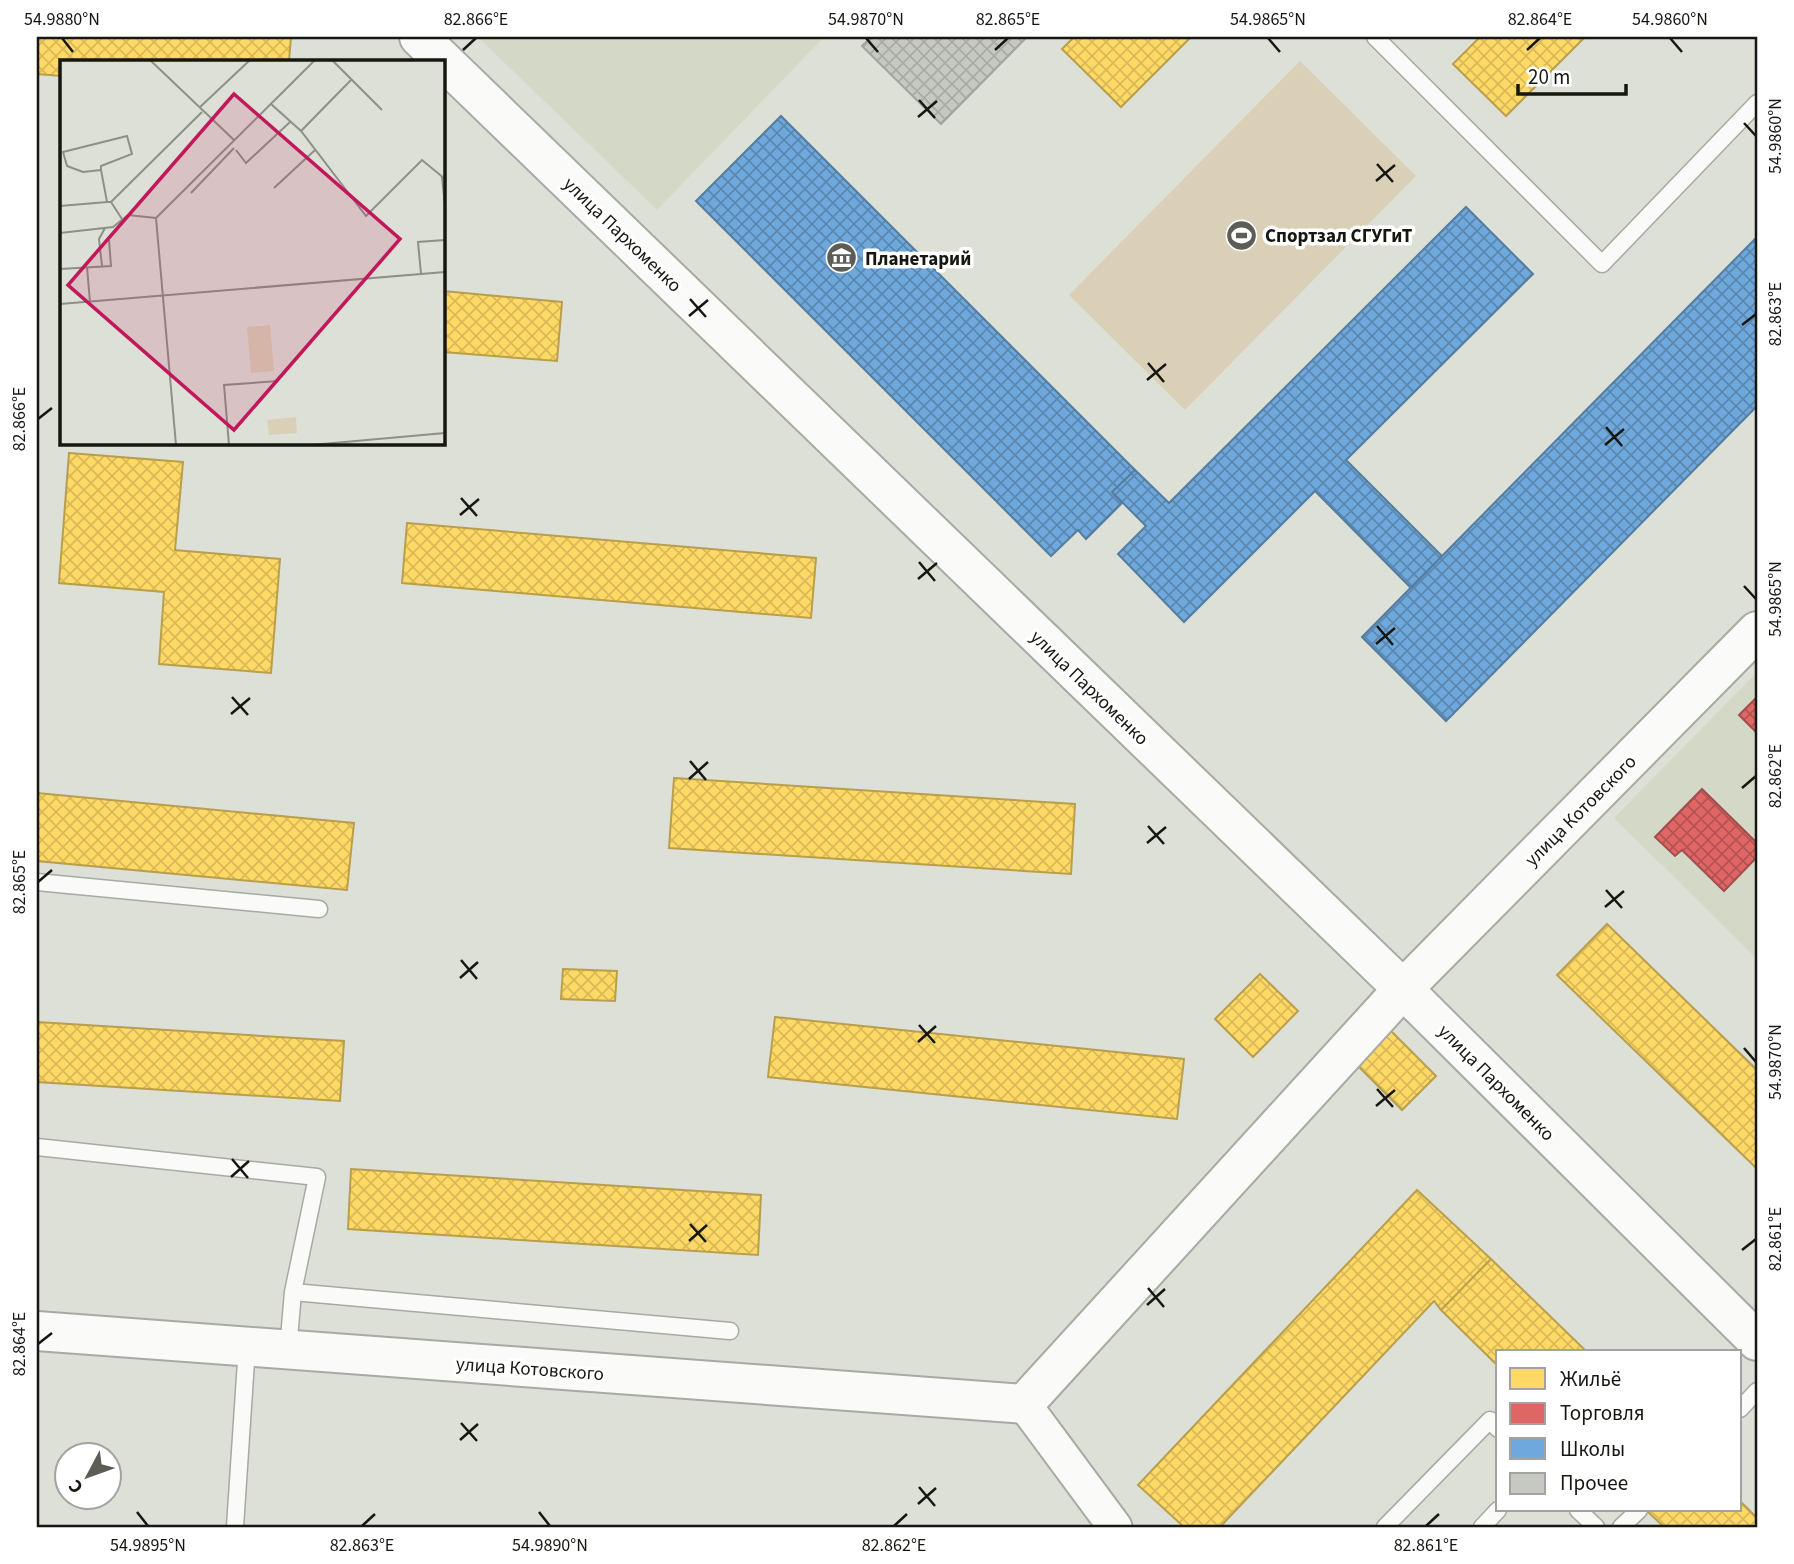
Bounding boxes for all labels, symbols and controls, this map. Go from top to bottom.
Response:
text: 54.9880°N [24,7,100,32]
text: 82.866°E [444,7,508,32]
text: 54.9870°N [828,7,904,32]
text: 82.865°E [976,7,1040,32]
text: 54.9865°N [1230,7,1306,32]
text: 82.864°E [1508,7,1572,32]
text: 54.9860°N [1632,7,1708,32]
scale bar [1518,52,1626,96]
inset map [60,60,444,444]
text: 20 m [1528,62,1570,92]
text: 54.9860°N [1763,98,1788,174]
street label: улица Пархоменко [557,171,687,299]
sports icon: Спортзал СГУГиТ [1225,218,1259,252]
place label: Спортзал СГУГиТ [1265,223,1413,250]
museum icon: Планетарий [825,241,859,275]
place label: Планетарий [865,246,971,273]
text: 82.863°E [1763,282,1788,346]
text: 82.866°E [7,387,32,451]
text: 54.9865°N [1763,561,1788,637]
street label: улица Пархоменко [1024,624,1154,752]
text: 82.862°E [1763,744,1788,808]
street label: улица Котовского [1519,749,1643,873]
text: 82.865°E [7,850,32,914]
street label: улица Пархоменко [1431,1018,1561,1148]
text: 54.9870°N [1763,1024,1788,1100]
text: 82.861°E [1763,1207,1788,1271]
text: 82.864°E [7,1312,32,1376]
legend [1496,1350,1742,1512]
street label: улица Котовского [455,1351,605,1388]
text: Жильё [1560,1364,1621,1394]
text: Торговля [1560,1398,1645,1428]
text: Школы [1560,1434,1625,1464]
north arrow [52,1442,122,1512]
text: Прочее [1560,1468,1628,1498]
text: С [62,1473,90,1499]
text: 54.9895°N [110,1533,186,1558]
text: 82.863°E [330,1533,394,1558]
text: 54.9890°N [512,1533,588,1558]
text: 82.862°E [862,1533,926,1558]
text: 82.861°E [1394,1533,1458,1558]

